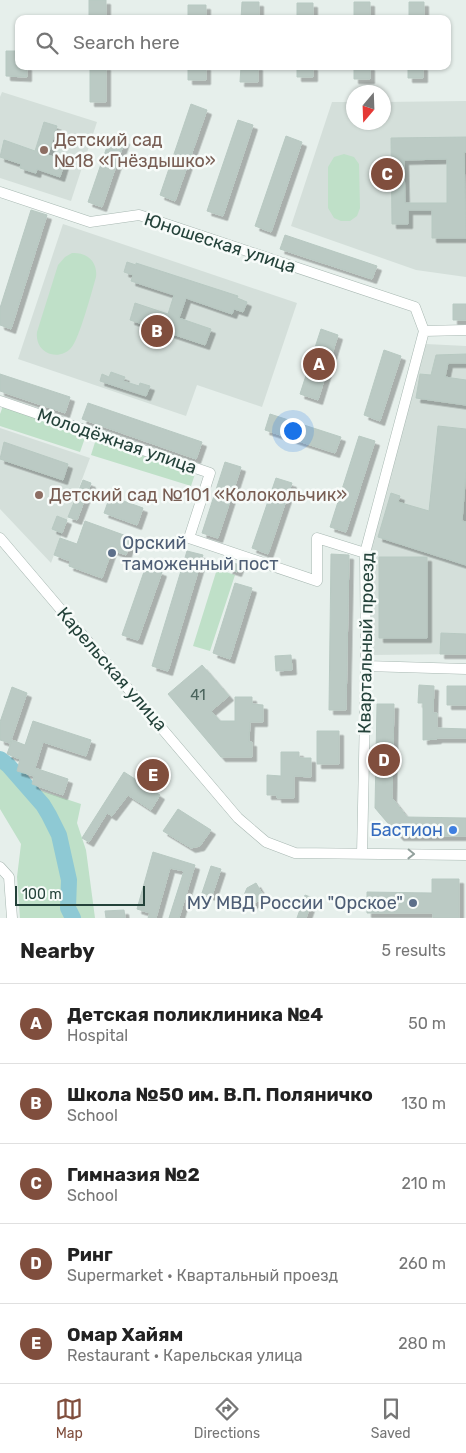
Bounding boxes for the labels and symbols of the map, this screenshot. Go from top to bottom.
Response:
north arrow [346,85,391,130]
place label: Детский сад №18 «Гнёздышко» [54,129,216,172]
marker: Детский сад №18 «Гнёздышко» [38,144,50,156]
pin: C [371,155,403,193]
street label: Юношеская улица [141,208,299,278]
pin: B [141,312,173,350]
pin: A [303,345,335,383]
street label: Молодёжная улица [34,403,200,479]
your location [280,418,306,444]
place label: Детский сад №101 «Колокольчик» [49,484,347,506]
marker: Детский сад №101 «Колокольчик» [33,489,45,501]
place label: Орский таможенный пост [122,532,278,575]
marker: Орский таможенный пост [106,547,118,559]
street label: Квартальный проезд [353,552,379,734]
street label: Карельская улица [52,602,172,736]
house number: 41 [190,686,206,704]
pin: D [368,741,400,779]
pin: E [137,756,169,794]
place label: Бастион [370,819,443,841]
marker: Бастион [447,824,459,836]
one-way arrow [408,849,415,859]
scale bar [15,883,145,906]
place label: МУ МВД России "Орское" [187,892,403,914]
marker: МУ МВД России "Орское" [407,897,419,909]

